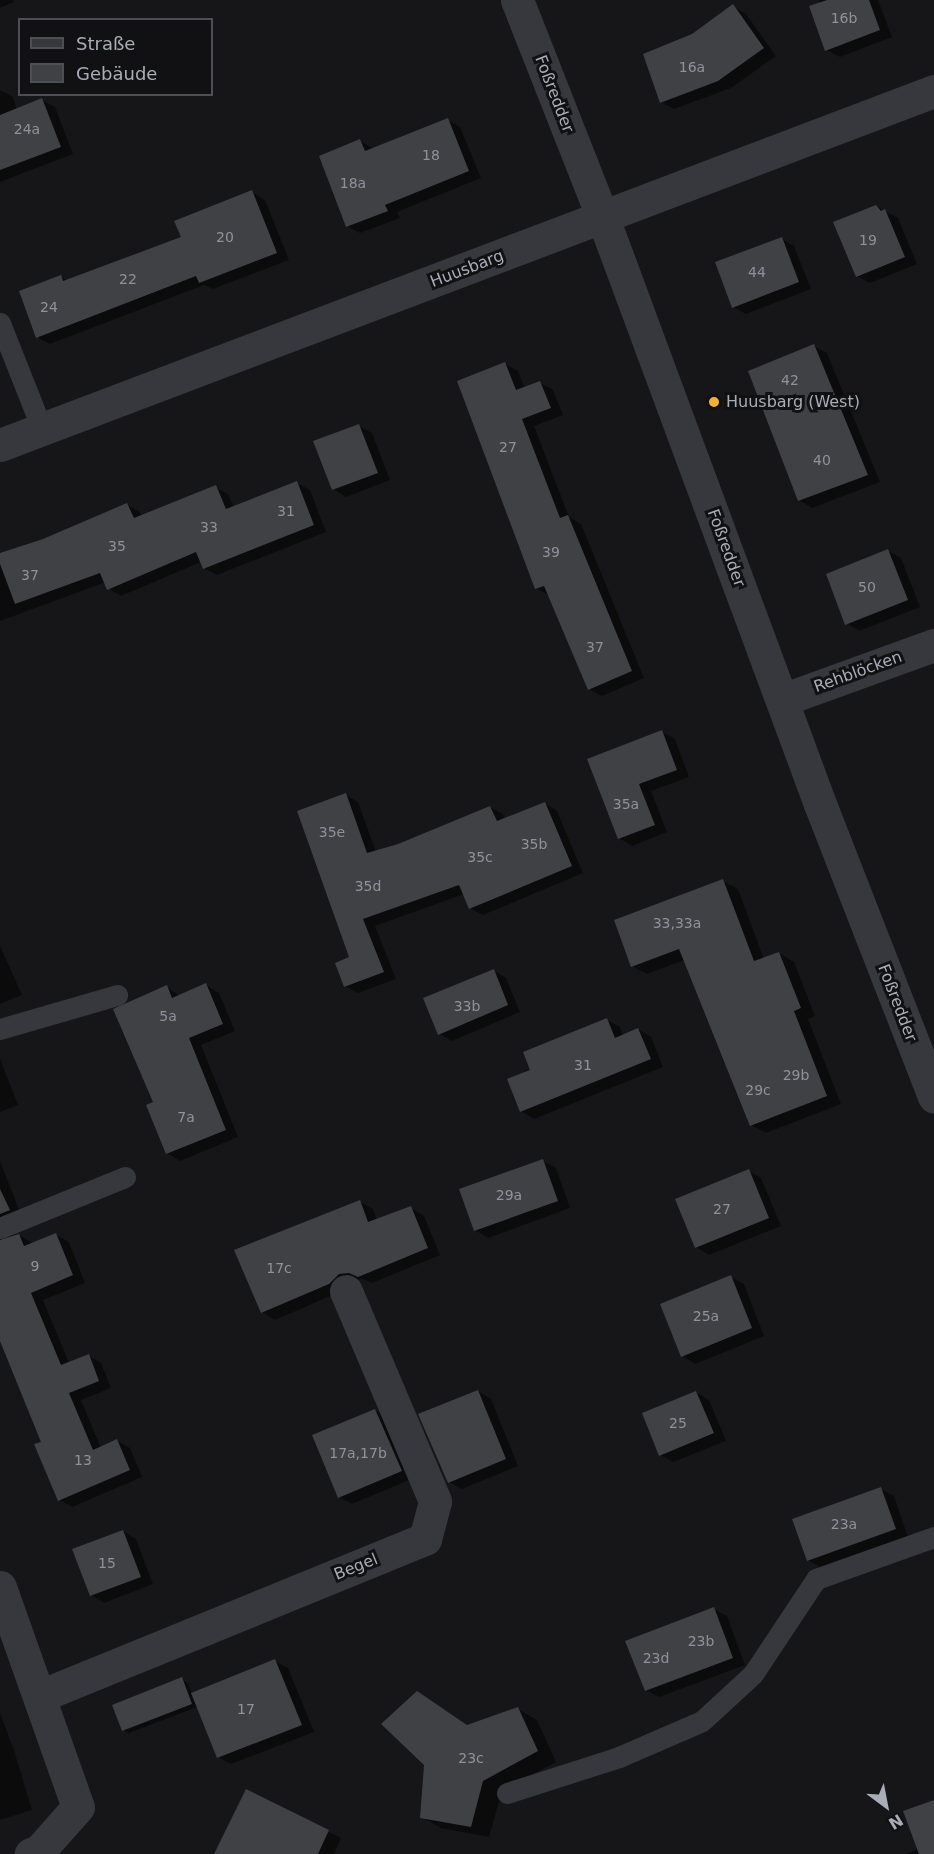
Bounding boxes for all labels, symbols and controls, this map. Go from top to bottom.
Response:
house number: 16b [831,10,857,26]
legend [18,18,213,96]
text: Straße [76,33,135,54]
street label: Foßredder [530,53,578,135]
house number: 16a [679,59,705,75]
text: Gebäude [76,63,157,84]
house number: 24a [14,121,40,137]
house number: 18 [422,147,440,163]
house number: 18a [340,175,366,191]
house number: 20 [216,229,234,245]
house number: 19 [859,232,877,248]
street label: Huusbarg [428,246,506,292]
house number: 44 [748,264,766,280]
house number: 22 [119,271,137,287]
house number: 24 [40,299,58,315]
house number: 42 [781,372,799,388]
place label: Huusbarg (West) [726,392,860,412]
marker: Huusbarg (West) [707,395,721,409]
house number: 27 [499,439,517,455]
house number: 40 [813,452,831,468]
house number: 31 [277,503,295,519]
street label: Foßredder [703,507,749,589]
house number: 33 [200,519,218,535]
house number: 35 [108,538,126,554]
house number: 39 [542,544,560,560]
house number: 37 [21,567,39,583]
house number: 50 [858,579,876,595]
house number: 37 [586,639,604,655]
street label: Rehblöcken [811,647,905,697]
house number: 35a [613,796,639,812]
house number: 35e [319,824,345,840]
house number: 35b [521,836,547,852]
house number: 35c [467,849,493,865]
house number: 35d [355,878,381,894]
house number: 33,33a [653,915,701,931]
street label: Foßredder [873,962,921,1044]
house number: 33b [454,998,480,1014]
house number: 5a [159,1008,177,1024]
house number: 31 [574,1057,592,1073]
house number: 29b [783,1067,809,1083]
house number: 29c [745,1082,771,1098]
house number: 7a [177,1109,195,1125]
house number: 29a [496,1187,522,1203]
house number: 27 [713,1201,731,1217]
house number: 9 [31,1258,39,1274]
house number: 17c [266,1260,292,1276]
house number: 25a [693,1308,719,1324]
house number: 25 [669,1415,687,1431]
house number: 17a,17b [329,1445,387,1461]
house number: 13 [74,1452,92,1468]
house number: 23a [831,1516,857,1532]
street label: Begel [331,1550,381,1584]
house number: 15 [98,1555,116,1571]
house number: 23b [688,1633,714,1649]
house number: 23d [643,1650,669,1666]
house number: 17 [237,1701,255,1717]
house number: 23c [458,1750,484,1766]
north arrow [856,1776,916,1836]
text: N [885,1810,907,1833]

